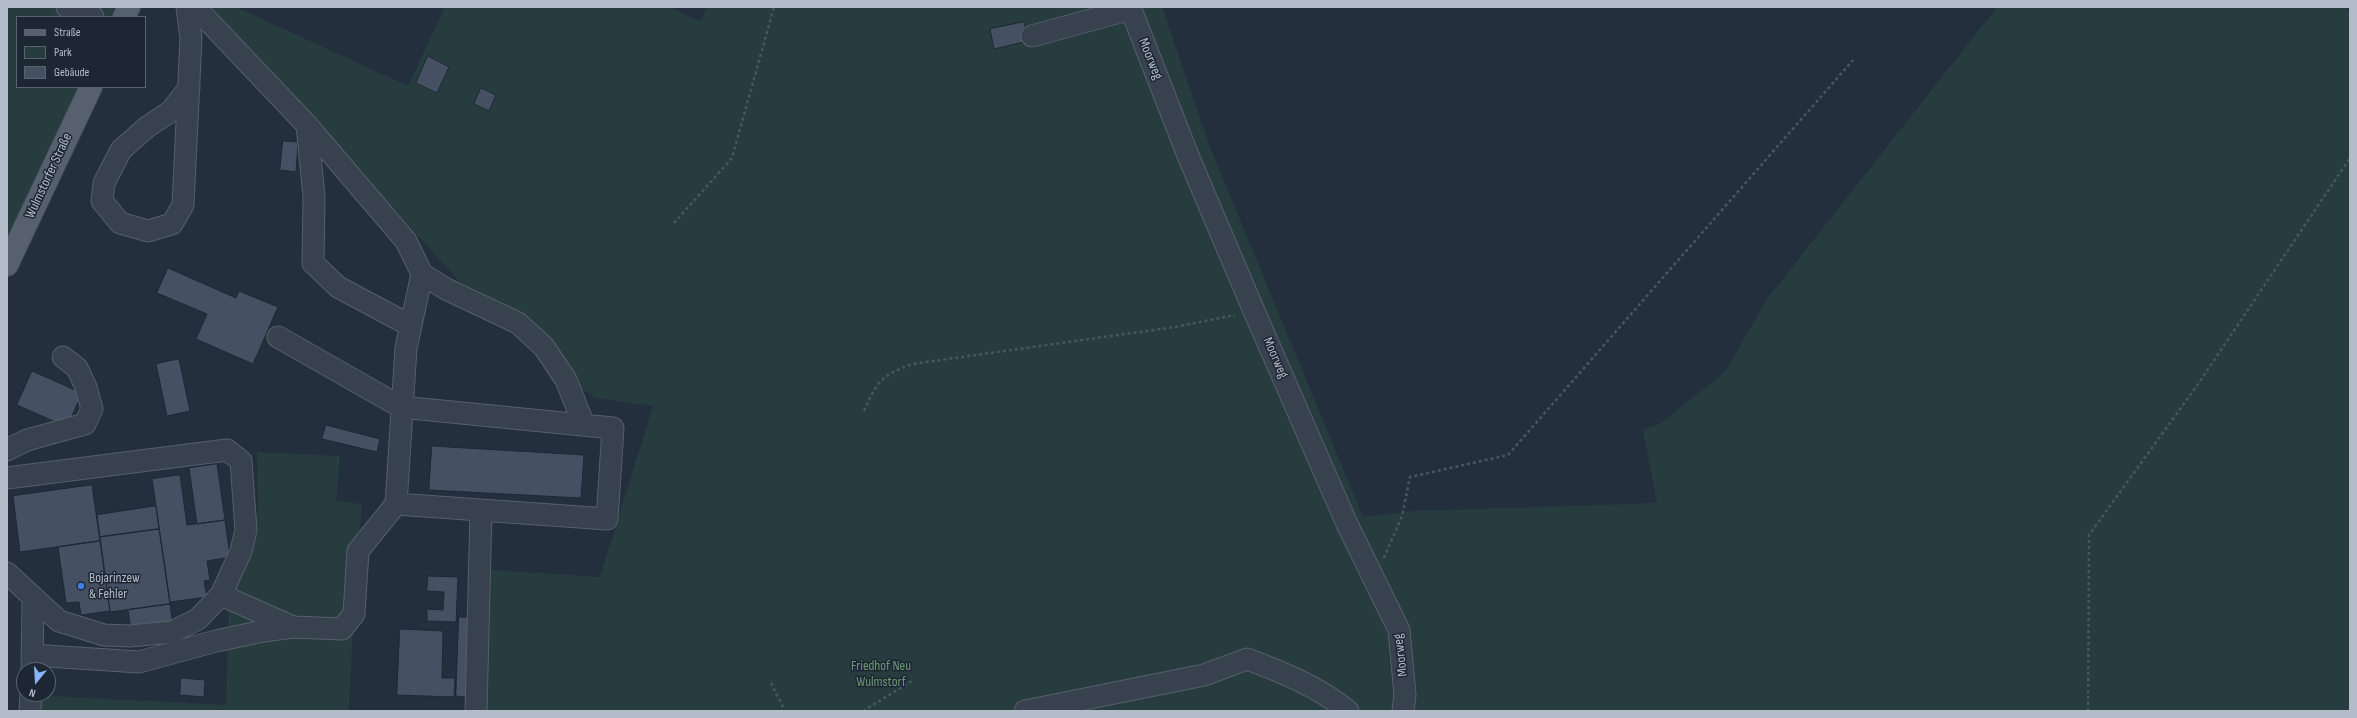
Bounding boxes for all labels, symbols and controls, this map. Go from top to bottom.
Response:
legend [16,16,146,88]
text: Straße [54,25,81,40]
street label: Moorweg [1134,36,1166,82]
text: Park [54,45,72,60]
text: Gebäude [54,65,89,80]
street label: Wulmstorfer Straße [22,131,76,221]
street label: Moorweg [1259,335,1291,381]
place label: Bojarinzew & Fehler [89,570,140,602]
marker: Bojarinzew & Fehler [76,581,86,591]
street label: Moorweg [1390,633,1412,677]
park label: Friedhof Neu Wulmstorf [851,658,911,690]
north arrow [16,662,56,702]
text: N [28,686,37,700]

